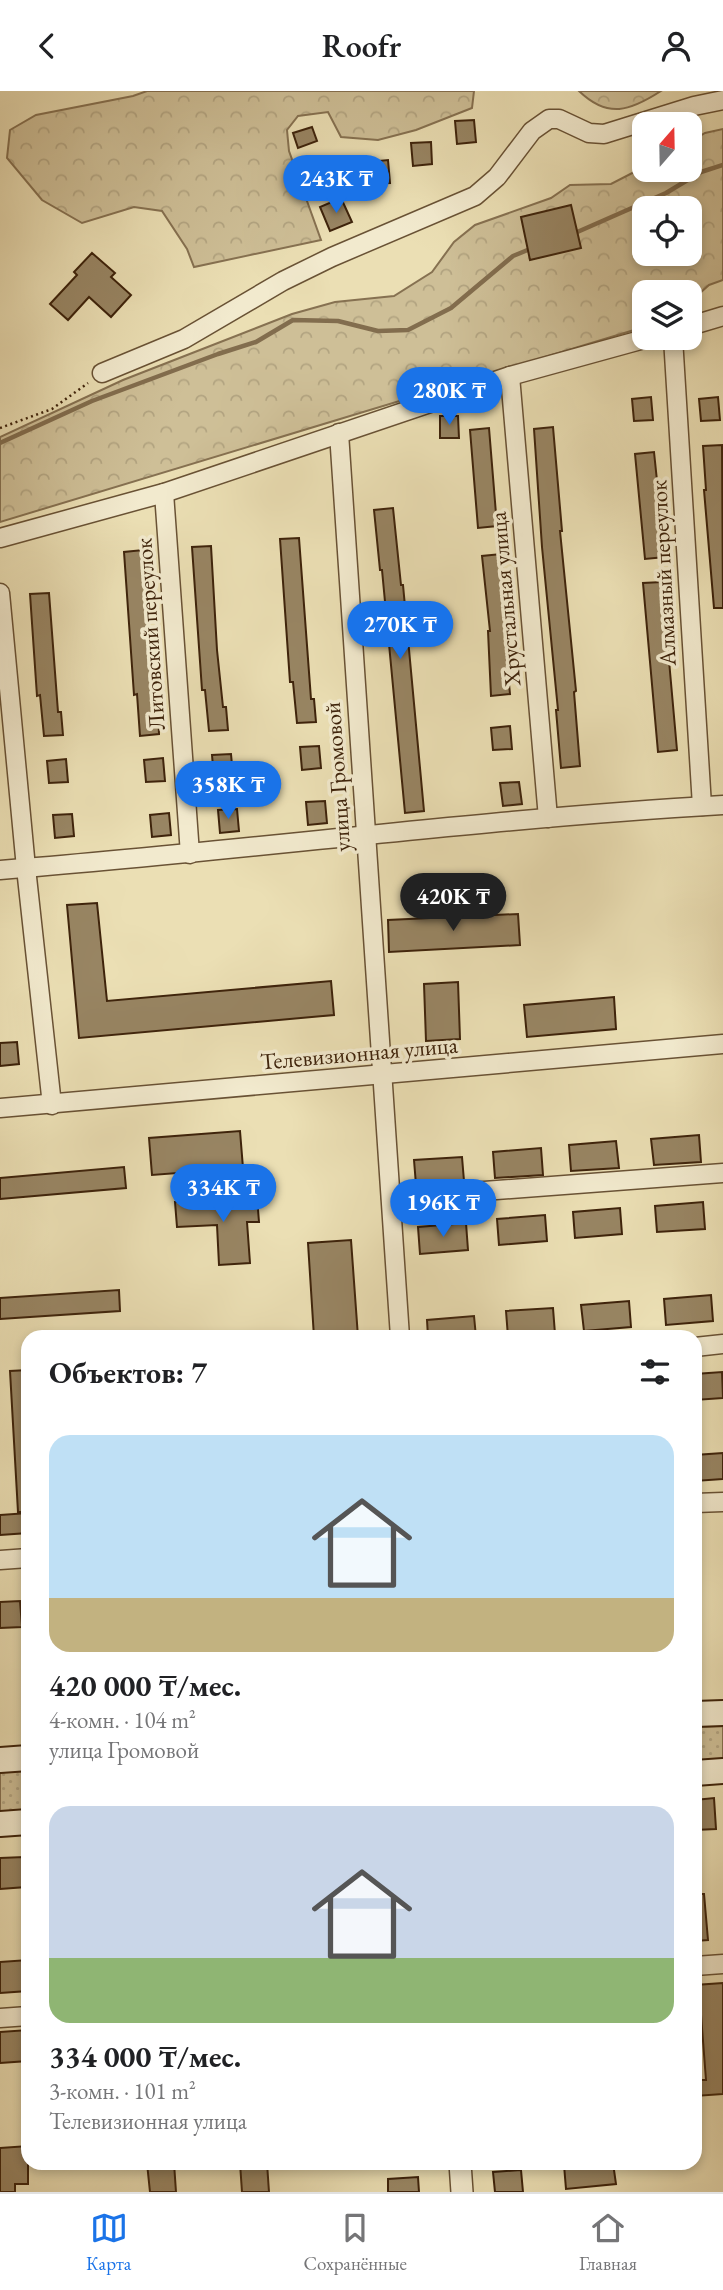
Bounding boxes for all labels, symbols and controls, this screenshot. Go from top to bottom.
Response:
text: Roofr [322,25,401,67]
icon: back [28,27,66,65]
icon: person [657,27,695,65]
north arrow [632,112,702,182]
map controls [632,112,702,350]
pin: 243K ₸ [279,155,393,215]
text: 243K ₸ [299,163,373,193]
button: locate [632,196,702,266]
button: layers [632,280,702,350]
pin: 280K ₸ [392,367,506,427]
text: 280K ₸ [412,375,486,405]
street label: Алмазный переулок [643,479,683,668]
street label: Хрустальная улица [482,510,528,688]
street label: Литовский переулок [128,537,172,731]
pin: 270K ₸ [343,601,457,661]
text: 270K ₸ [363,609,437,639]
street label: улица Громовой [317,701,357,853]
pin: 358K ₸ [171,761,285,821]
text: 358K ₸ [191,769,265,799]
pin: 420K ₸ [396,873,510,933]
text: 420K ₸ [416,881,490,911]
street label: Телевизионная улица [259,1029,460,1077]
pin: 334K ₸ [166,1165,280,1224]
text: 334K ₸ [186,1172,260,1202]
pin: 196K ₸ [386,1179,500,1239]
text: 196K ₸ [406,1187,480,1217]
text: Объектов: 7 [49,1353,207,1392]
icon: filters [636,1353,674,1391]
icon: home [299,1480,425,1606]
text: 420 000 ₸/мес. [49,1666,241,1705]
text: 4-комн. · 104 m² [49,1705,196,1735]
text: улица Громовой [49,1735,199,1765]
icon: home [299,1851,425,1977]
text: 334 000 ₸/мес. [49,2037,241,2076]
text: 3-комн. · 101 m² [49,2076,196,2106]
text: Телевизионная улица [49,2106,247,2136]
tab: Карта [86,2209,131,2276]
tab: Сохранённые [303,2209,407,2276]
tab: Главная [579,2209,637,2276]

